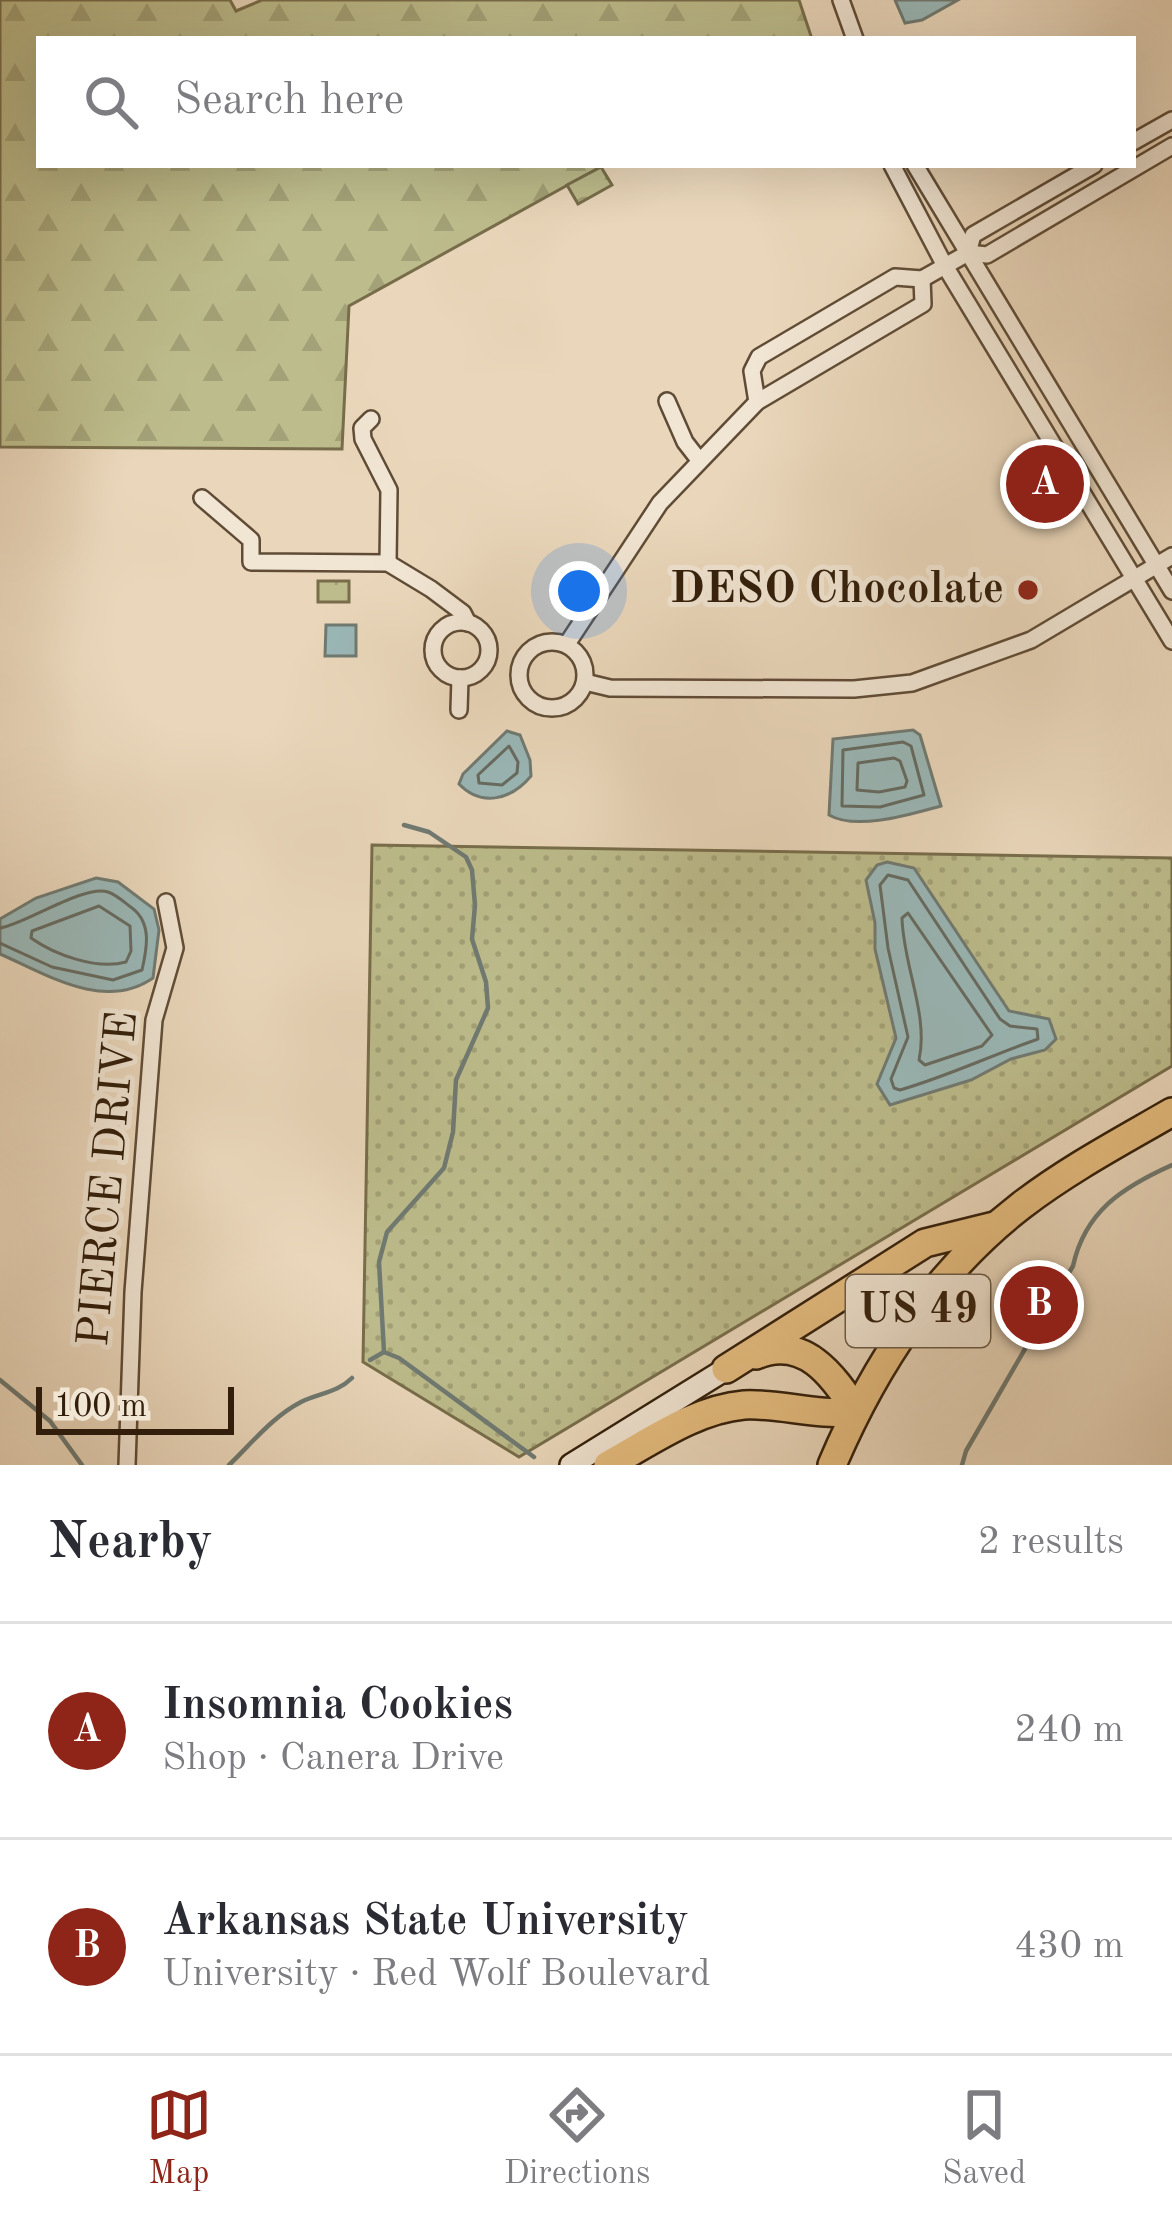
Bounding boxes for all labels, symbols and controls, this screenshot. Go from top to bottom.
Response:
search box [36,36,1136,168]
icon: search [78,69,144,135]
text: Search here [174,79,404,124]
pin: A [1006,439,1084,529]
your location [549,561,609,621]
place label: DESO Chocolate [669,568,1004,613]
marker: DESO Chocolate [1015,577,1041,603]
street label: PIERCE DRIVE [73,1010,147,1348]
pin: B [1000,1260,1078,1350]
road number: US 49 [846,1275,990,1347]
scale bar [36,1381,234,1434]
text: 100 m [54,1391,147,1424]
text: Nearby [48,1518,213,1569]
text: 2 results [978,1523,1124,1562]
text: Insomnia Cookies [162,1684,513,1729]
text: A [72,1711,102,1750]
text: 240 m [1014,1711,1124,1750]
text: Shop · Canera Drive [162,1739,504,1778]
text: Arkansas State University [162,1900,689,1945]
text: B [73,1927,101,1966]
text: 430 m [1014,1927,1124,1966]
text: University · Red Wolf Boulevard [162,1955,711,1994]
tab: Map [146,2082,212,2195]
tab: Directions [504,2082,650,2195]
tab: Saved [942,2082,1026,2195]

